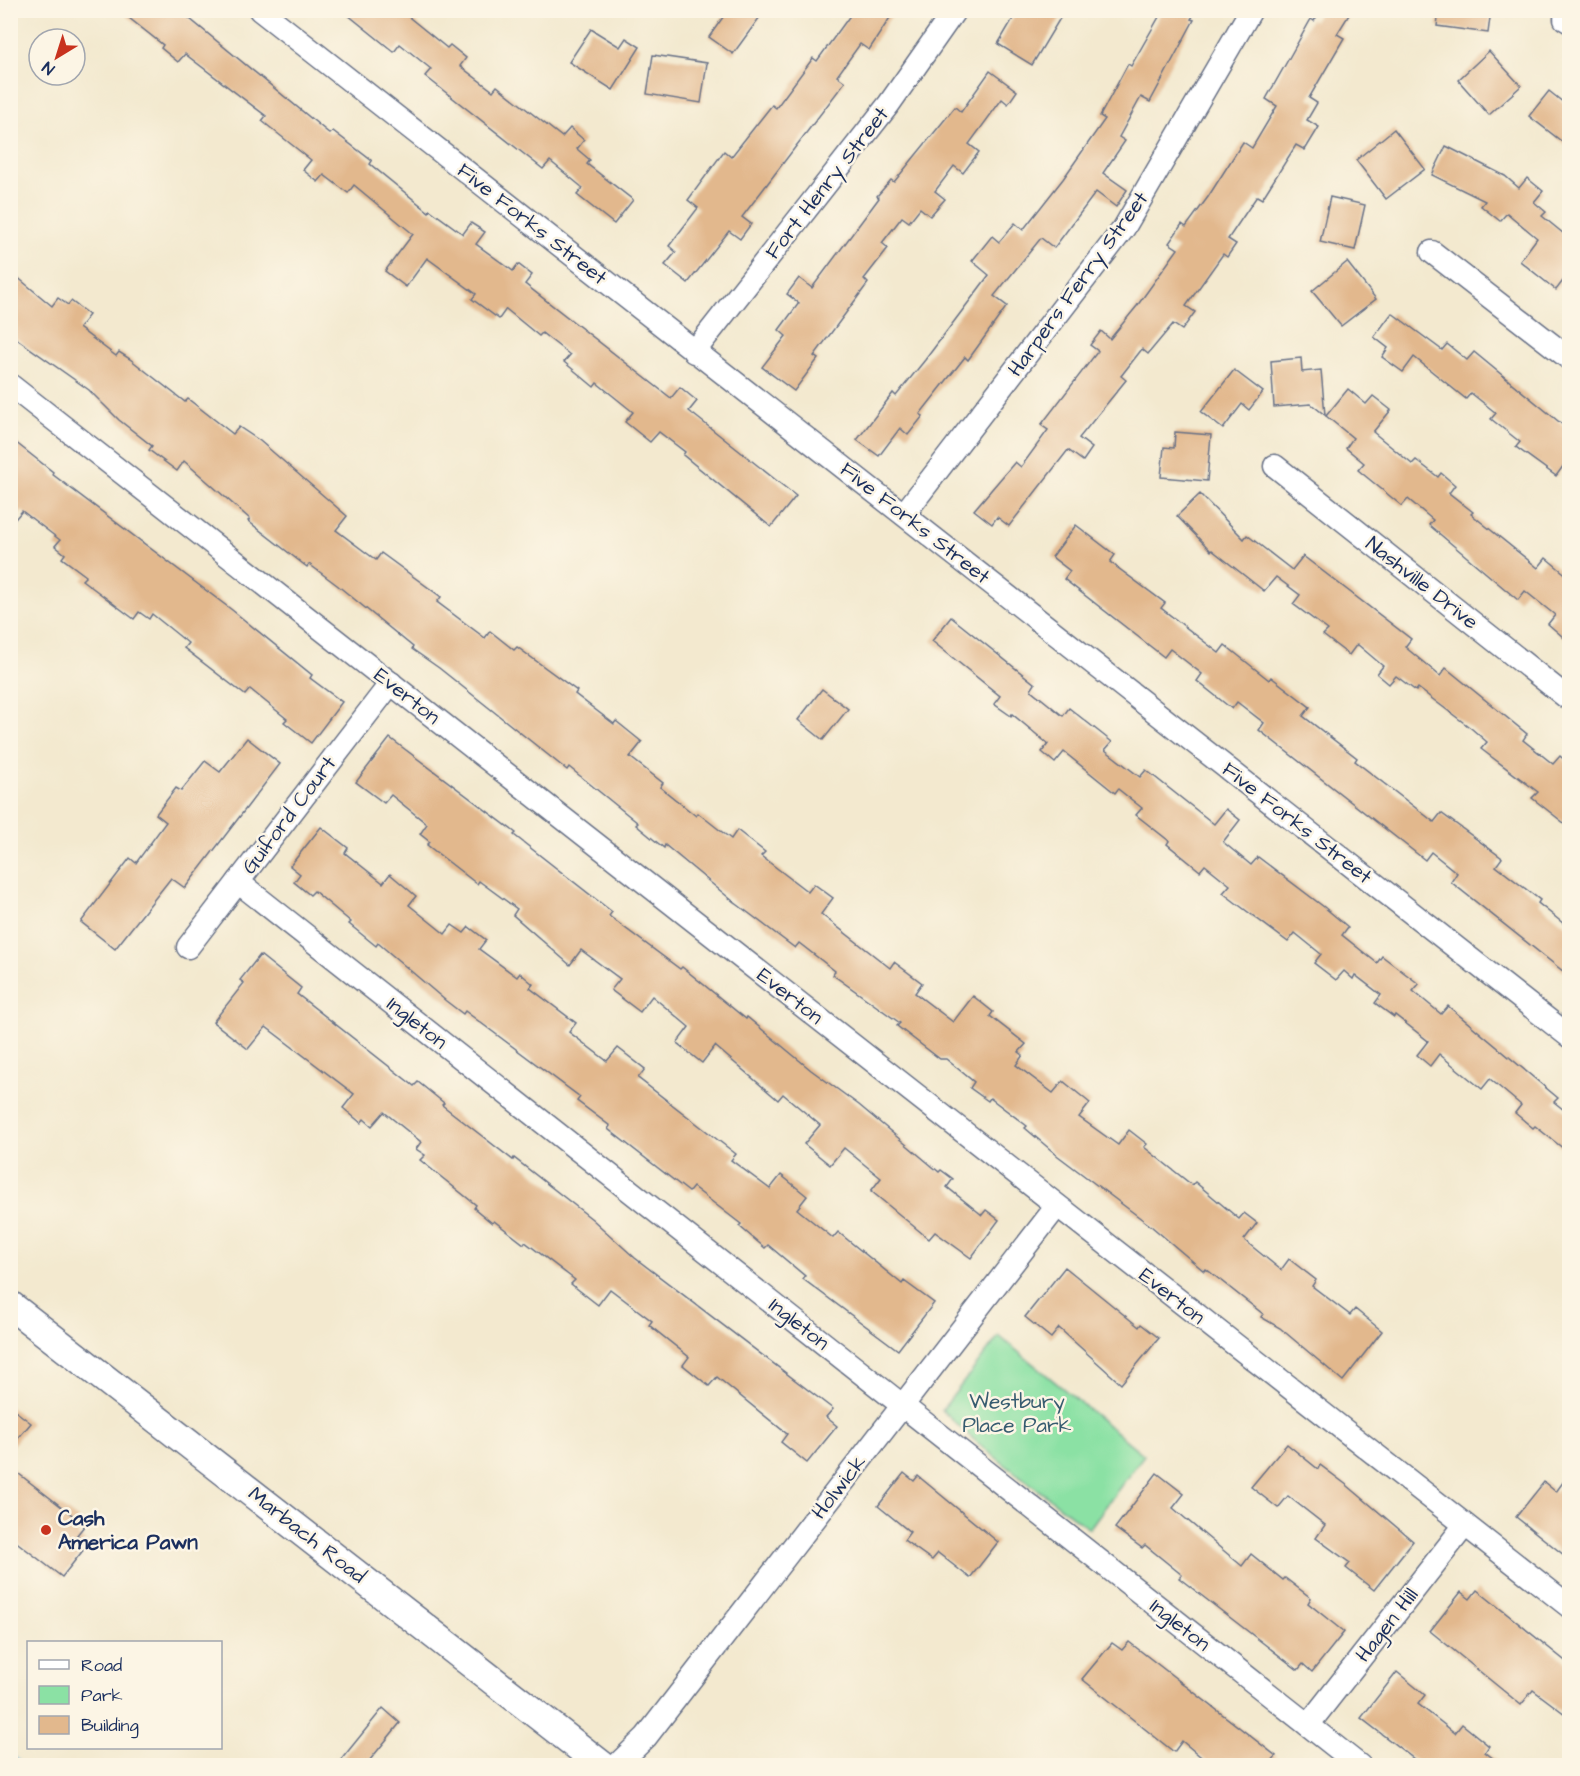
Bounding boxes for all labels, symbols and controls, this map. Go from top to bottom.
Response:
north arrow [27,27,87,87]
text: N [38,56,59,80]
street label: Fort Henry Street [758,100,897,266]
street label: Five Forks Street [451,156,613,292]
street label: Harpers Ferry Street [1001,185,1157,384]
street label: Five Forks Street [834,455,996,591]
street label: Nashville Drive [1360,530,1484,636]
street label: Everton [368,661,446,731]
street label: Guiford Court [235,750,343,880]
street label: Five Forks Street [1216,755,1378,891]
street label: Everton [751,961,829,1031]
street label: Ingleton [379,990,454,1058]
street label: Everton [1133,1261,1211,1331]
street label: Ingleton [761,1291,836,1359]
park label: Westbury Place Park [963,1387,1072,1440]
street label: Holwick [805,1449,873,1525]
street label: Marbach Road [242,1480,372,1590]
place label: Cash America Pawn [58,1504,198,1557]
marker: Cash America Pawn [39,1523,53,1537]
street label: Hagen Hill [1349,1582,1427,1669]
street label: Ingleton [1142,1592,1217,1660]
legend [27,1641,222,1749]
text: Road [81,1653,122,1678]
text: Park [81,1683,123,1708]
text: Building [81,1713,139,1739]

